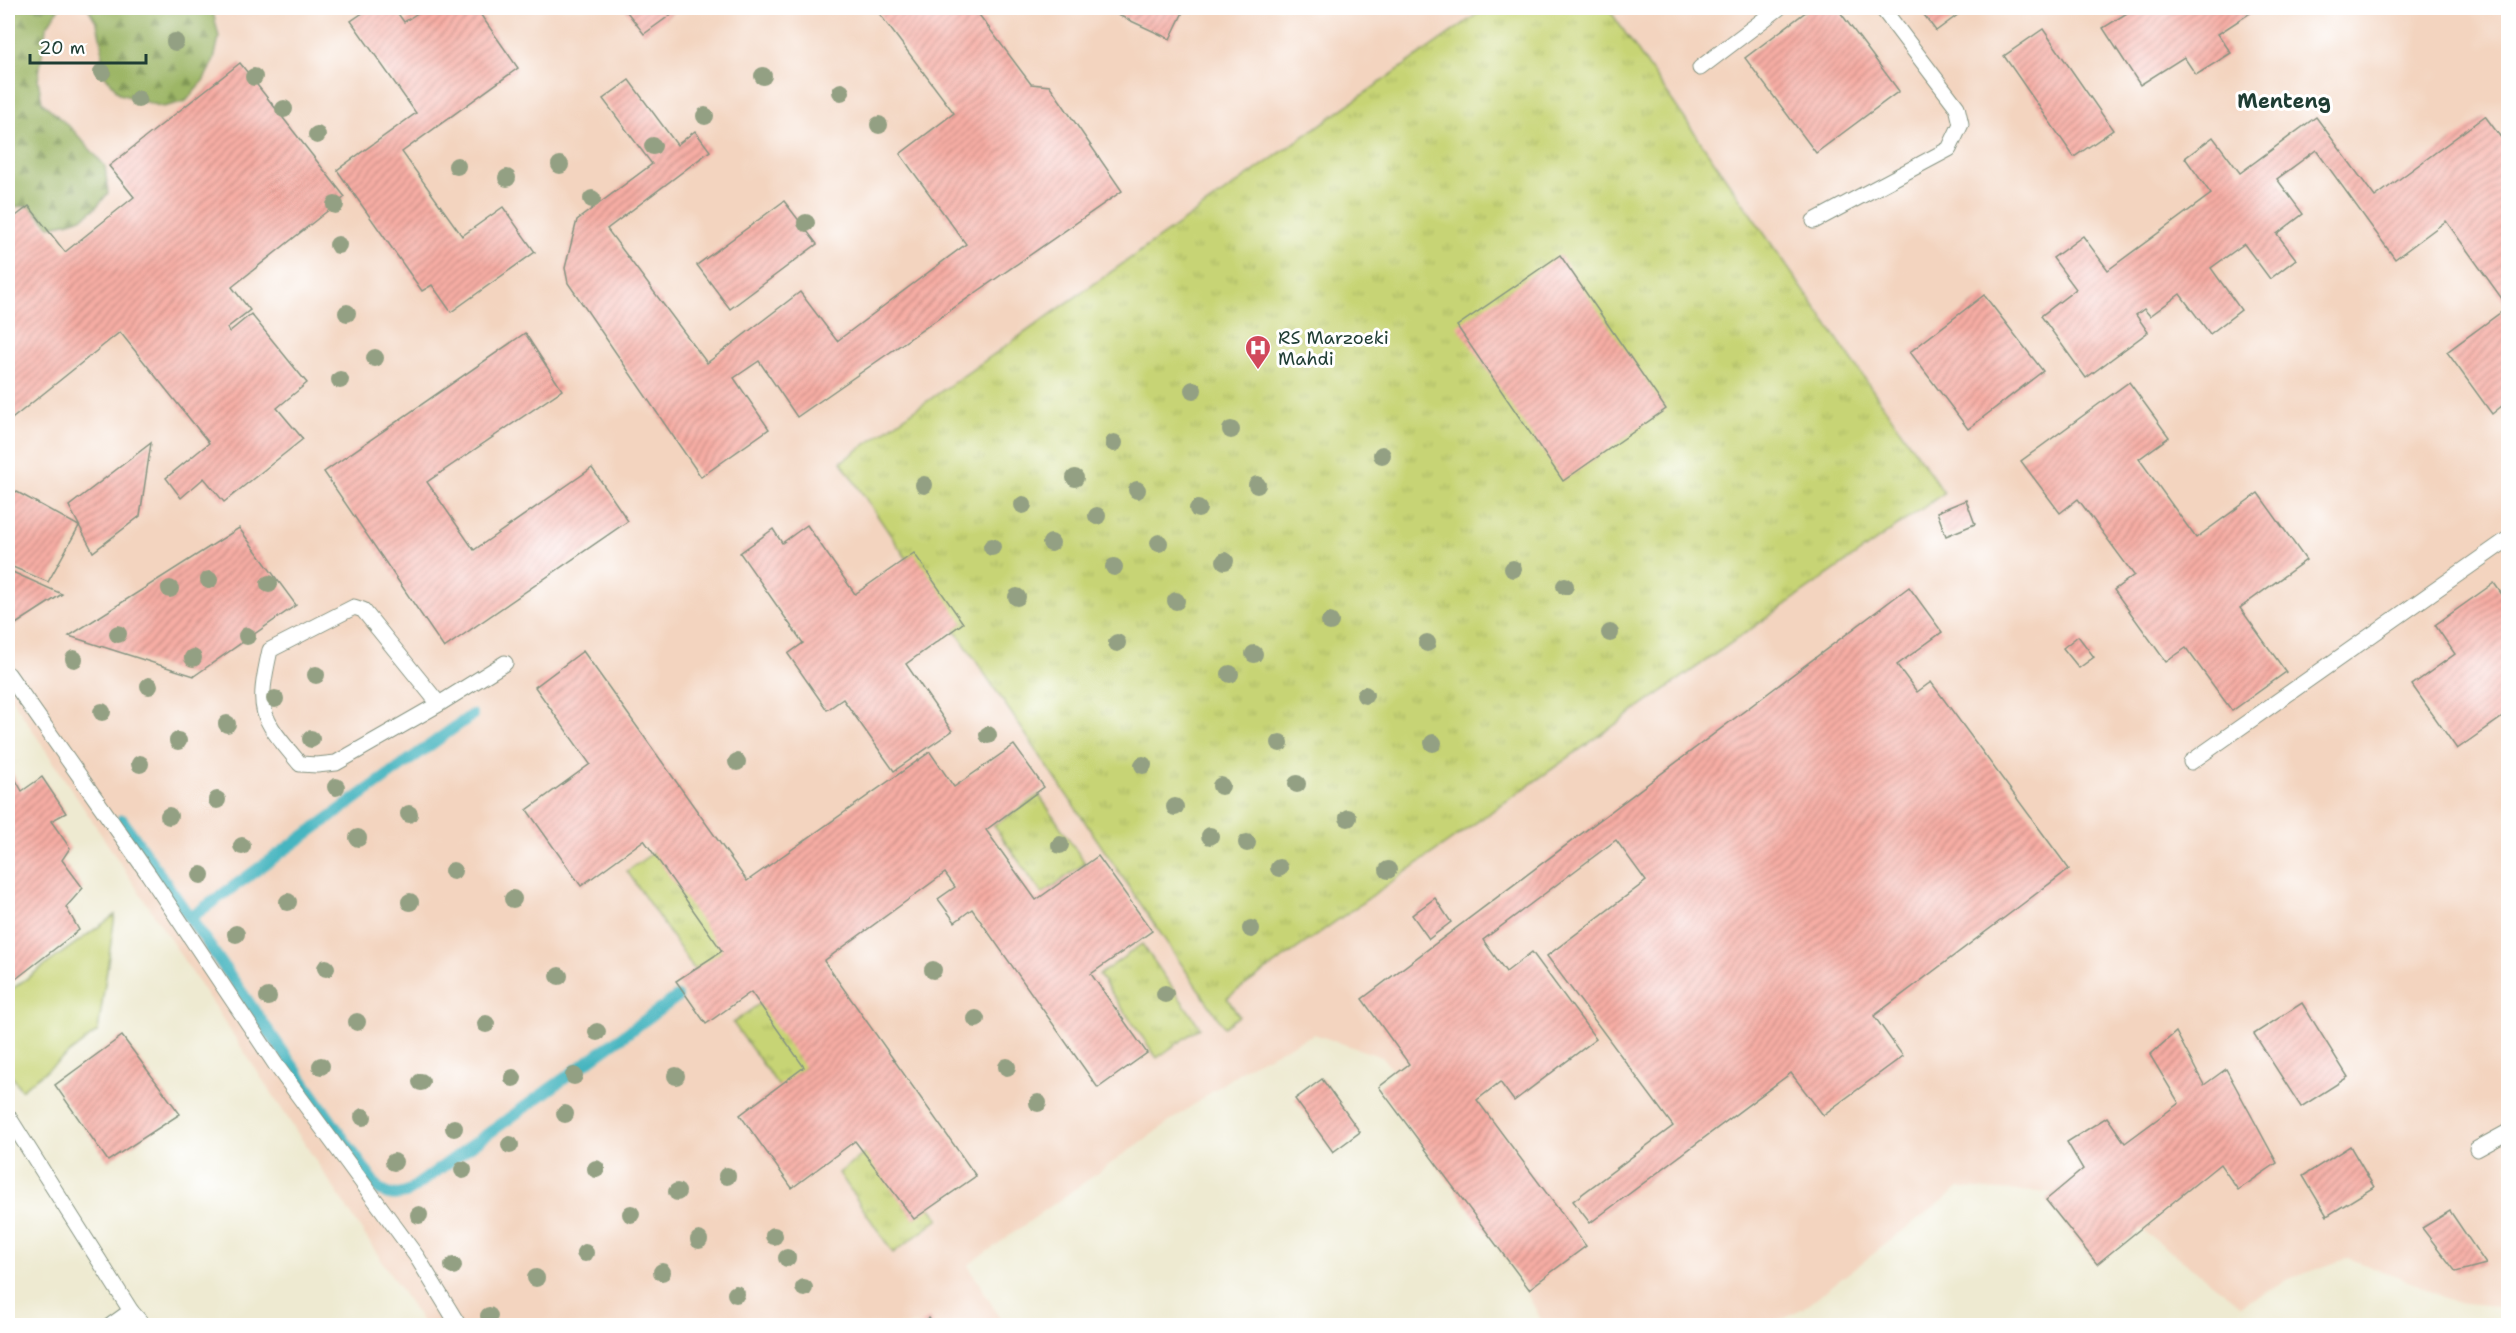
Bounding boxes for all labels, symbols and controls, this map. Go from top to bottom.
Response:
scale bar [30,27,146,65]
text: 20 m [39,36,85,60]
district label: Menteng [2237,88,2331,114]
place label: RS Marzoeki Mahdi [1278,326,1389,371]
hospital icon: RS Marzoeki Mahdi [1243,333,1273,371]

